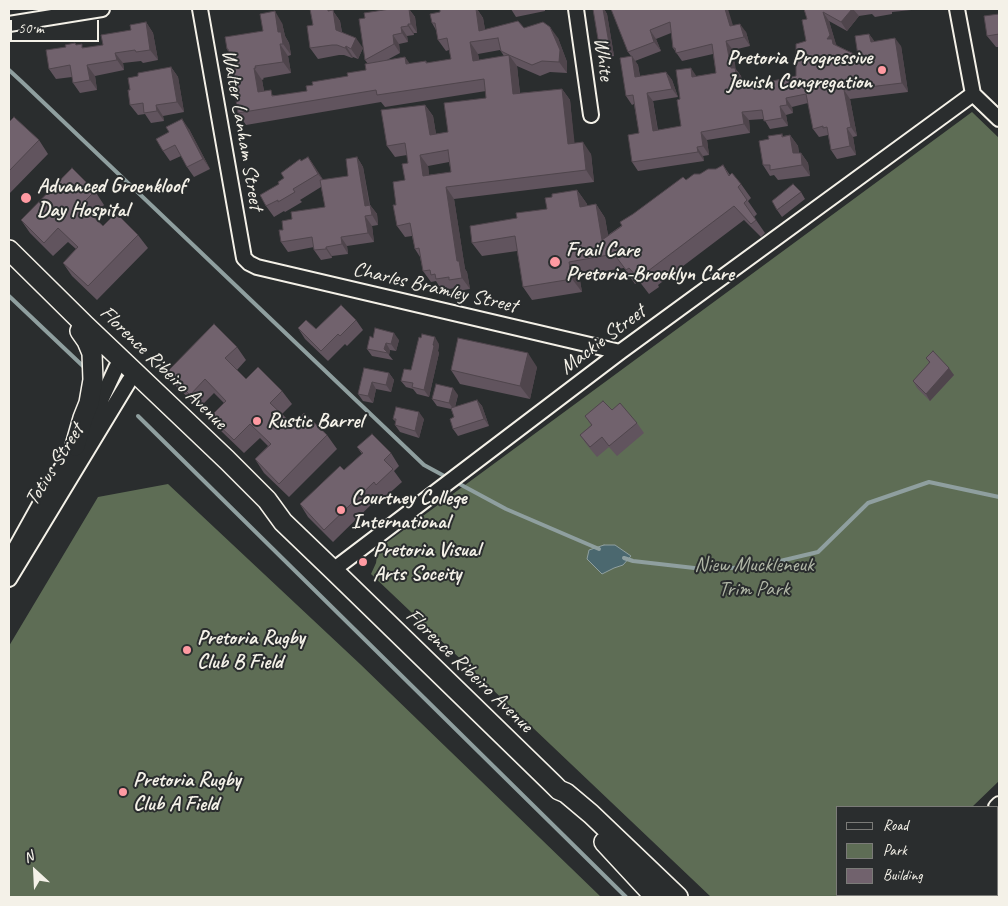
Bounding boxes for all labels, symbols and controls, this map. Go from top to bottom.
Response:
scale bar [12,10,101,42]
text: 50 m [18,19,44,38]
street label: White [588,36,618,82]
place label: Pretoria Progressive Jewish Congregation [727,45,872,95]
street label: Walter Lanham Street [215,48,269,212]
marker: Pretoria Progressive Jewish Congregation [876,64,888,76]
place label: Advanced Groenkloof Day Hospital [37,173,186,223]
marker: Advanced Groenkloof Day Hospital [19,191,33,205]
place label: Frail Care Pretoria-Brooklyn Care [566,237,734,287]
marker: Frail Care Pretoria-Brooklyn Care [548,255,562,269]
street label: Charles Bramley Street [350,257,520,319]
street label: Mackie Street [555,300,651,380]
street label: Florence Ribeiro Avenue [94,301,232,435]
place label: Rustic Barrel [267,408,363,434]
marker: Rustic Barrel [251,415,263,427]
street label: Totius Street [20,419,90,511]
place label: Courtney College International [351,485,467,535]
marker: Courtney College International [335,504,347,516]
place label: Pretoria Visual Arts Soceity [373,537,480,587]
park label: Niew Muckleneuk Trim Park [694,552,814,602]
marker: Pretoria Visual Arts Soceity [357,556,369,568]
street label: Florence Ribeiro Avenue [400,604,538,738]
place label: Pretoria Rugby Club B Field [197,625,305,675]
marker: Pretoria Rugby Club B Field [181,644,193,656]
place label: Pretoria Rugby Club A Field [133,767,241,817]
marker: Pretoria Rugby Club A Field [117,786,129,798]
legend [836,806,998,896]
text: Road [883,816,908,835]
text: Park [883,841,907,860]
north arrow [10,846,60,896]
text: N [21,847,36,866]
text: Building [883,866,922,885]

